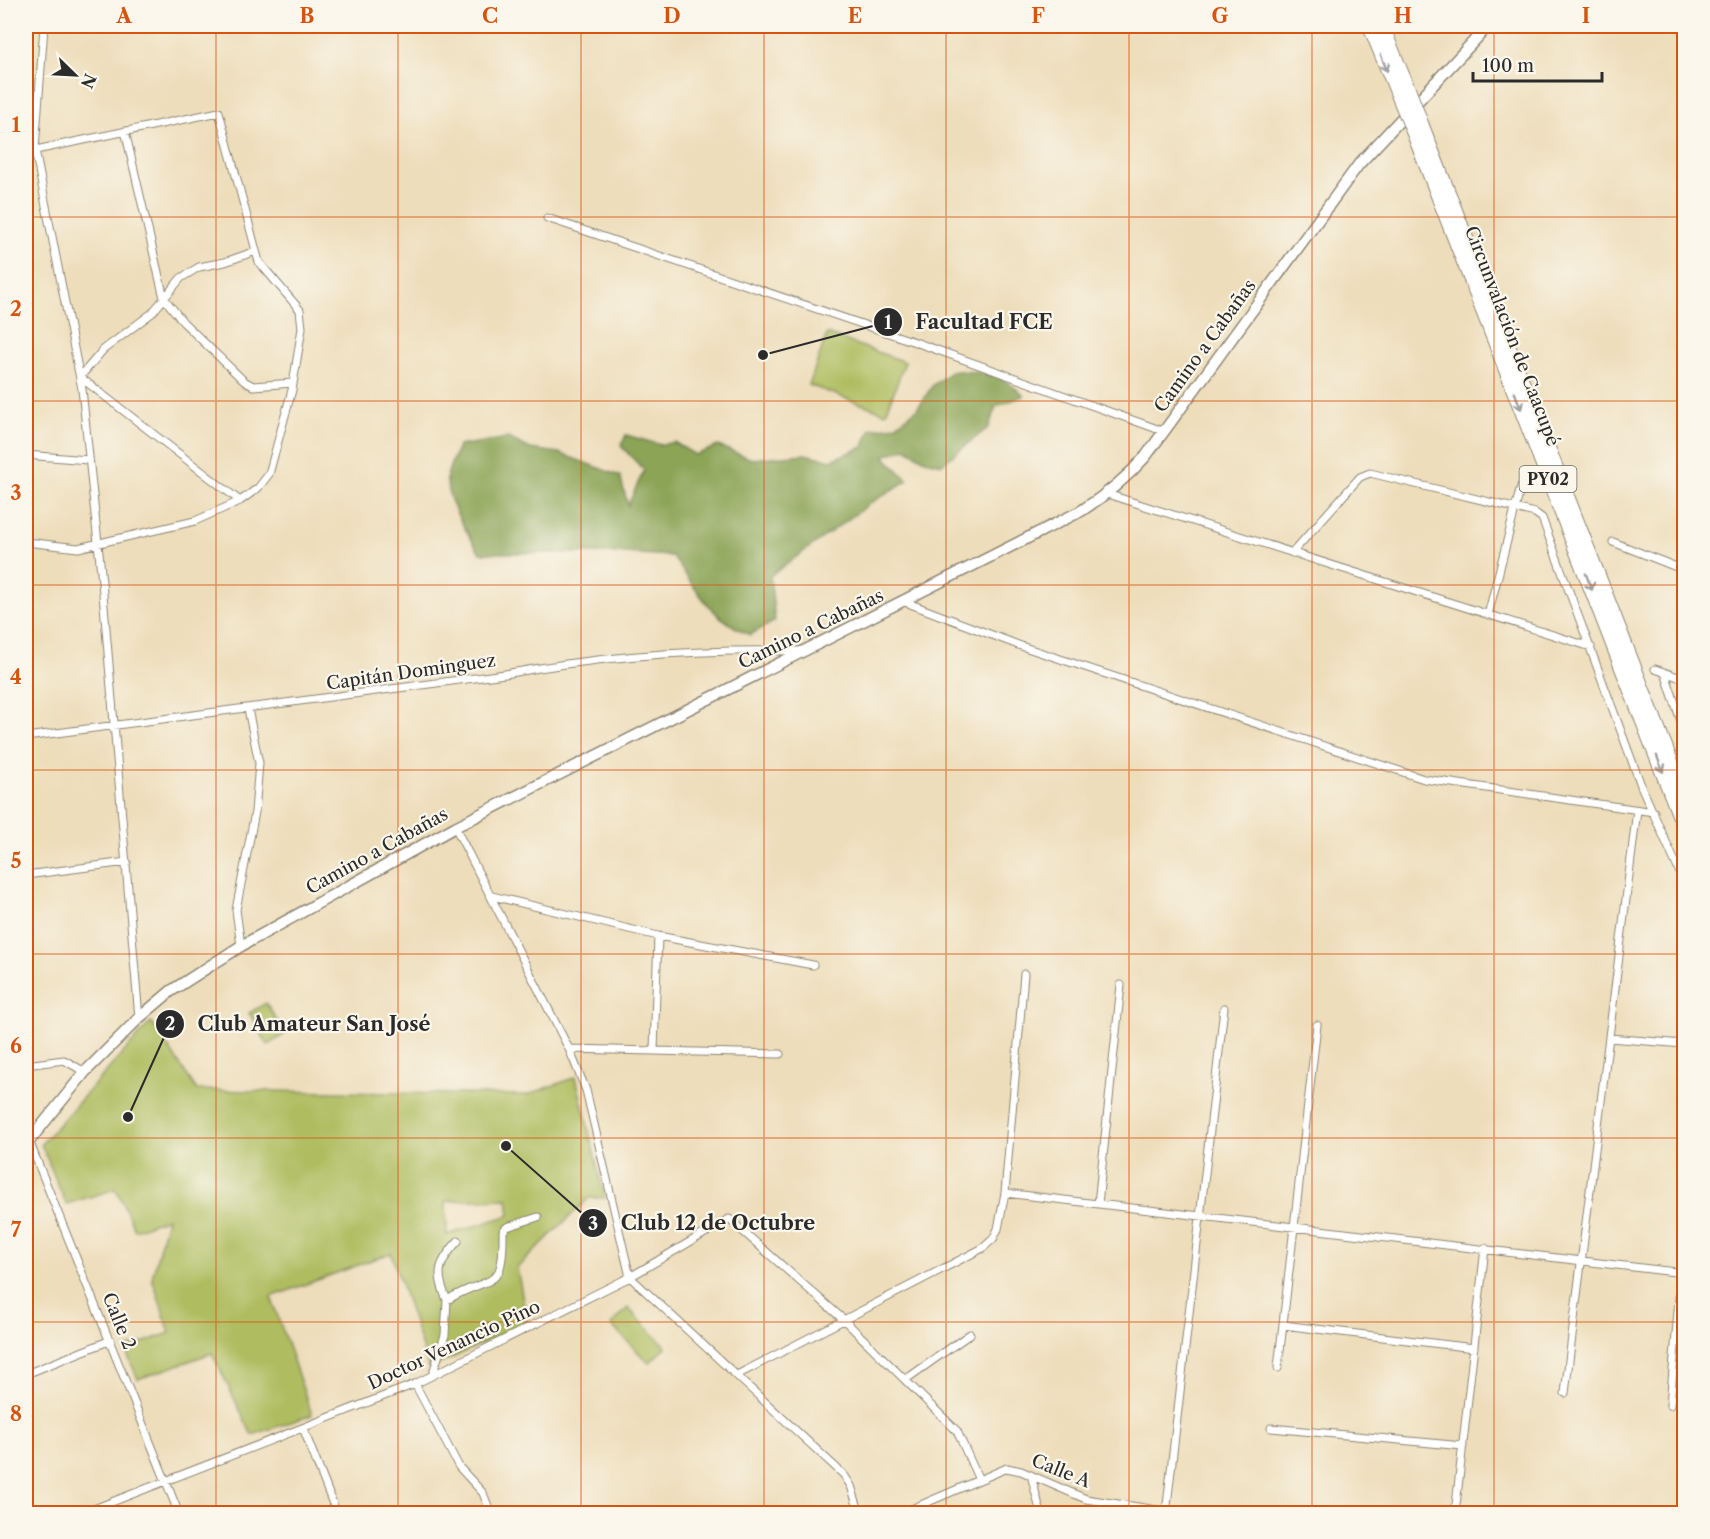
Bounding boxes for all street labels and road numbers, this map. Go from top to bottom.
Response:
street label: Circunvalación de Caacupé [1460,223,1564,449]
street label: Camino a Cabañas [1149,275,1261,417]
road number: PY02 [1520,466,1576,492]
street label: Camino a Cabañas [735,584,887,674]
street label: Capitán Dominguez [325,649,497,695]
street label: Camino a Cabañas [302,803,452,899]
street label: Calle 2 [98,1289,140,1353]
street label: Doctor Venancio Pino [364,1295,544,1395]
street label: Calle A [1028,1449,1094,1493]

